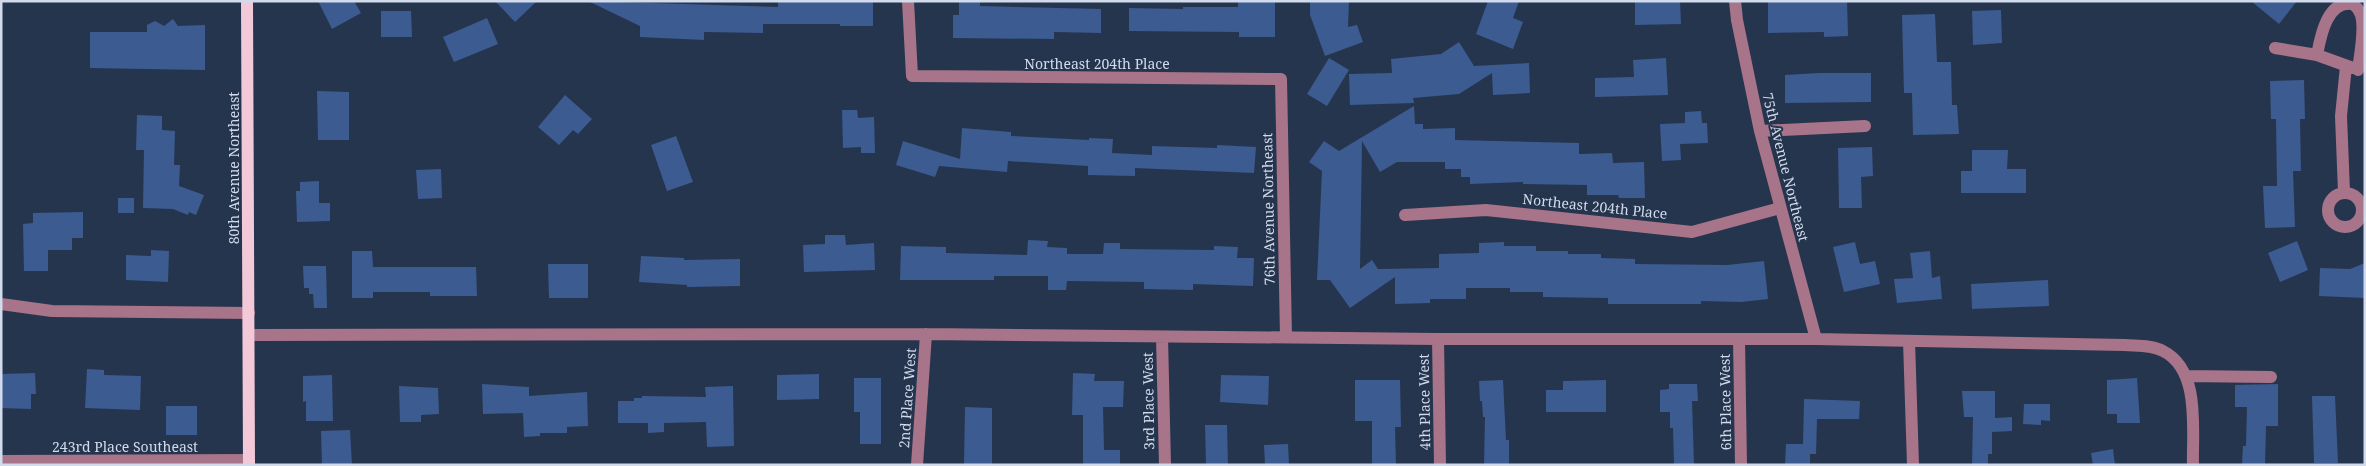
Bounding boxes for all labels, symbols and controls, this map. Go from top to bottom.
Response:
street label: Northeast 204th Place [1024,54,1170,73]
street label: 75th Avenue Northeast [1758,91,1814,243]
street label: 80th Avenue Northeast [224,92,243,244]
street label: 76th Avenue Northeast [1257,132,1279,285]
street label: Northeast 204th Place [1522,189,1668,223]
street label: 2nd Place West [894,347,920,449]
street label: 3rd Place West [1138,352,1158,450]
street label: 4th Place West [1414,354,1434,450]
street label: 6th Place West [1715,354,1735,450]
street label: 243rd Place Southeast [52,437,198,456]

